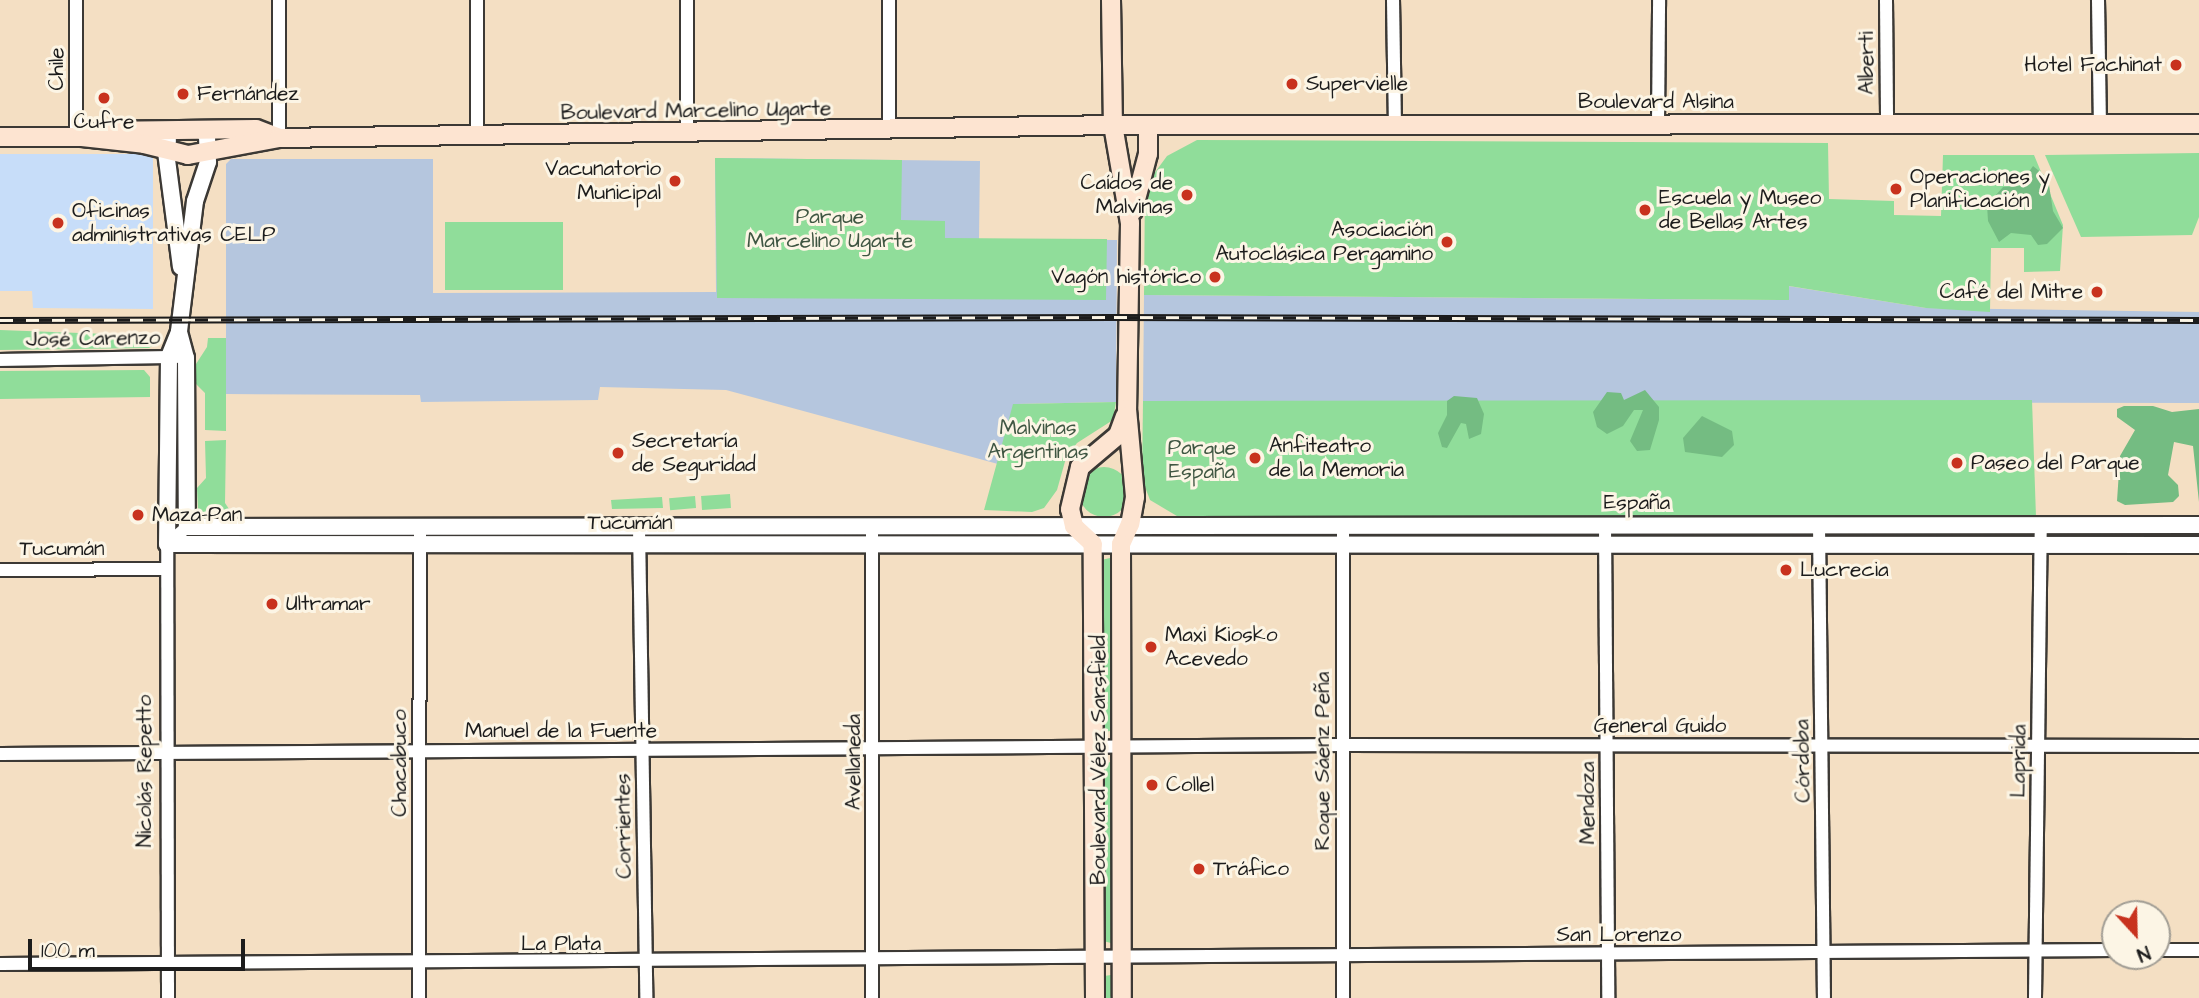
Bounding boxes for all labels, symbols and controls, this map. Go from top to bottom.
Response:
street label: Alberti [1854,31,1880,95]
street label: Chile [44,47,70,91]
place label: Hotel Fachinat [2024,52,2162,78]
marker: Hotel Fachinat [2168,57,2184,73]
place label: Supervielle [1306,71,1408,97]
marker: Supervielle [1284,76,1300,92]
place label: Fernández [197,81,299,107]
marker: Fernández [175,86,191,102]
street label: Boulevard Alsina [1578,89,1734,115]
marker: Cufre [96,90,112,106]
street label: Boulevard Marcelino Ugarte [560,96,832,126]
place label: Cufre [74,109,134,135]
place label: Vacunatorio Municipal [545,156,661,206]
place label: Operaciones y Planificación [1910,164,2050,214]
place label: Caídos de Malvinas [1081,170,1173,220]
marker: Vacunatorio Municipal [667,173,683,189]
marker: Operaciones y Planificación [1888,181,1904,197]
place label: Escuela y Museo de Bellas Artes [1659,185,1821,235]
marker: Caídos de Malvinas [1179,187,1195,203]
place label: Oficinas administrativas CELP [72,198,275,248]
marker: Escuela y Museo de Bellas Artes [1637,202,1653,218]
park label: Parque Marcelino Ugarte [747,204,913,254]
marker: Oficinas administrativas CELP [50,215,66,231]
place label: Asociación Autoclásica Pergamino [1216,217,1433,267]
marker: Asociación Autoclásica Pergamino [1439,234,1455,250]
place label: Vagón histórico [1051,264,1201,290]
marker: Vagón histórico [1207,269,1223,285]
place label: Café del Mitre [1939,279,2083,305]
marker: Café del Mitre [2089,284,2105,300]
street label: José Carenzo [26,325,160,353]
park label: Malvinas Argentinas [987,415,1089,465]
place label: Secretaría de Seguridad [632,428,756,478]
place label: Anfiteatro de la Memoria [1269,433,1404,483]
park label: Parque España [1168,435,1236,485]
marker: Secretaría de Seguridad [610,445,626,461]
marker: Anfiteatro de la Memoria [1247,450,1263,466]
place label: Paseo del Parque [1971,450,2140,476]
marker: Paseo del Parque [1949,455,1965,471]
street label: España [1604,490,1670,516]
place label: Maza-Pan [152,502,242,528]
marker: Maza-Pan [130,507,146,523]
street label: Tucumán [587,510,673,536]
street label: Tucumán [19,536,105,562]
place label: Lucrecia [1800,557,1889,583]
marker: Lucrecia [1778,562,1794,578]
place label: Ultramar [286,591,370,617]
marker: Ultramar [264,596,280,612]
place label: Maxi Kiosko Acevedo [1165,622,1277,672]
street label: Boulevard Vélez Sarsfield [1086,635,1112,885]
marker: Maxi Kiosko Acevedo [1143,639,1159,655]
street label: Roque Sáenz Peña [1310,672,1336,850]
street label: Nicolás Repetto [132,695,158,847]
street label: Chacabuco [387,709,413,817]
street label: General Guido [1594,713,1726,739]
street label: Avellaneda [841,714,867,810]
street label: Manuel de la Fuente [465,718,657,744]
street label: Córdoba [1790,719,1816,803]
street label: Laprida [2006,724,2032,798]
street label: Mendoza [1575,762,1601,844]
place label: Collel [1166,772,1214,798]
street label: Corrientes [610,773,638,879]
marker: Collel [1144,777,1160,793]
place label: Tráfico [1213,856,1289,882]
marker: Tráfico [1191,861,1207,877]
north arrow [2101,900,2171,970]
street label: San Lorenzo [1556,922,1682,948]
scale bar [32,925,248,969]
street label: La Plata [521,931,601,957]
text: 100 m [41,936,95,965]
text: N [2133,938,2154,968]

